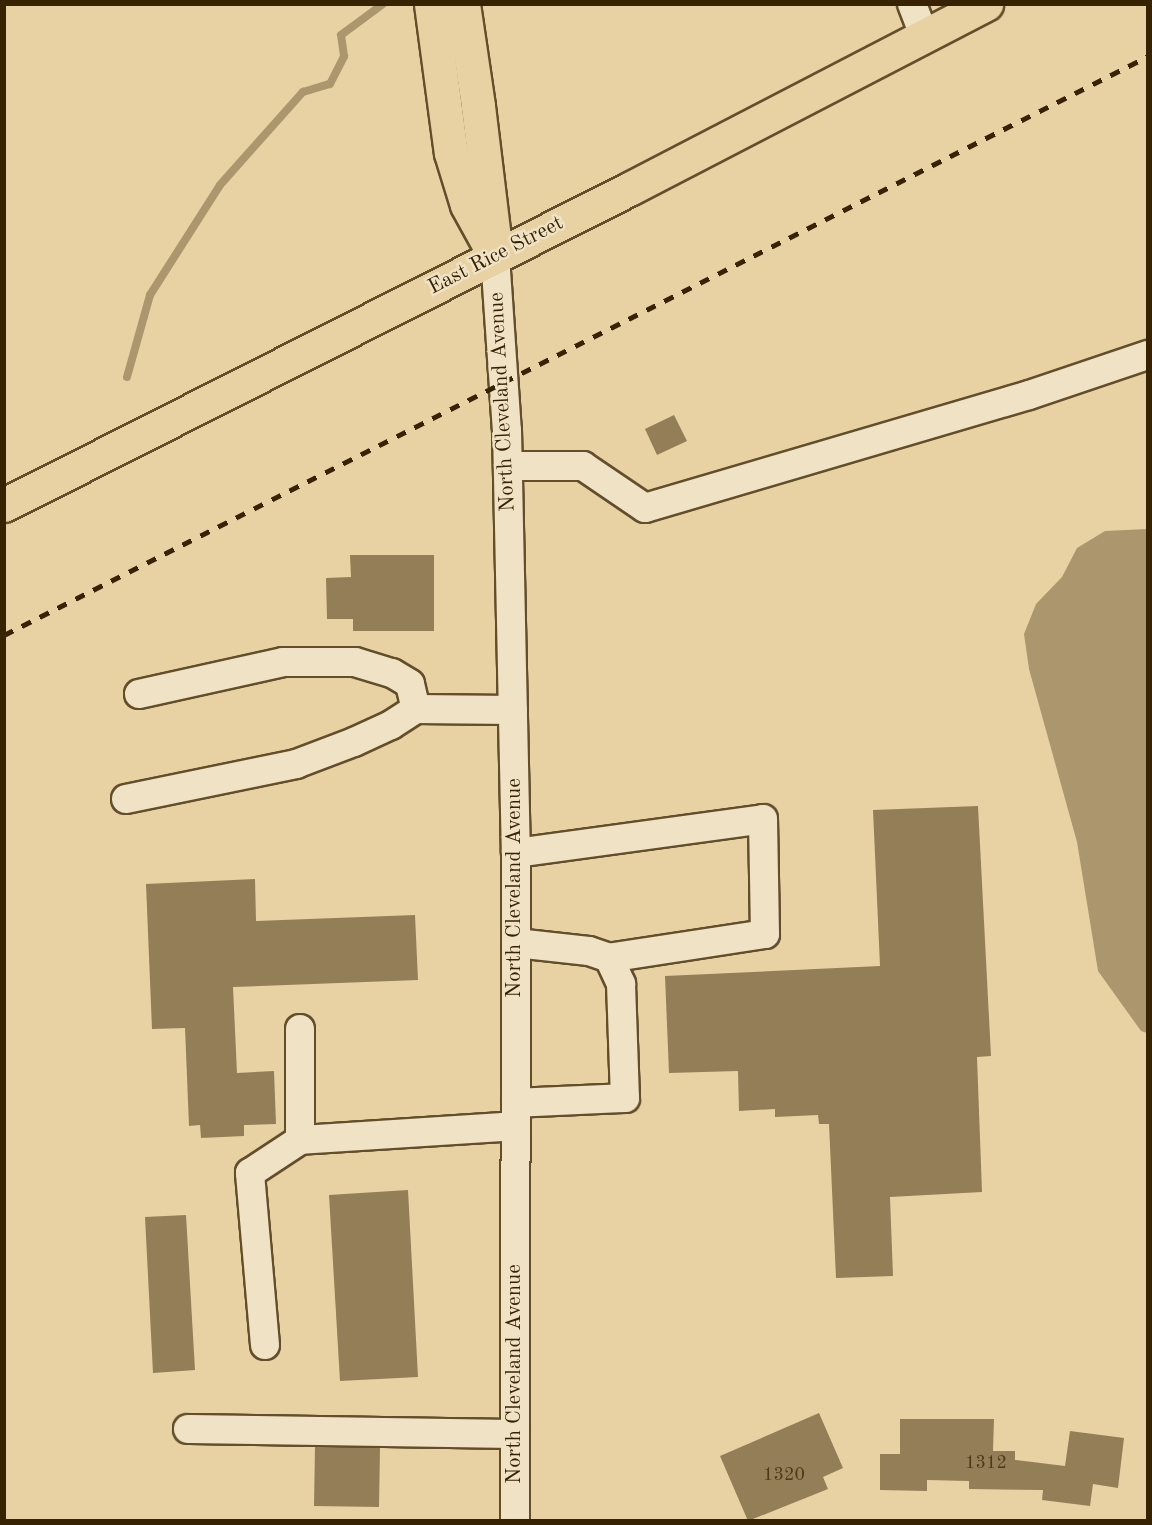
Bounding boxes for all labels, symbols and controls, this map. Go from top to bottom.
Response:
street label: East Rice Street [424,211,568,301]
street label: North Cleveland Avenue [485,292,521,512]
street label: North Cleveland Avenue [502,778,528,998]
street label: North Cleveland Avenue [502,1264,528,1484]
house number: 1312 [965,1452,1007,1474]
house number: 1320 [763,1464,805,1486]

